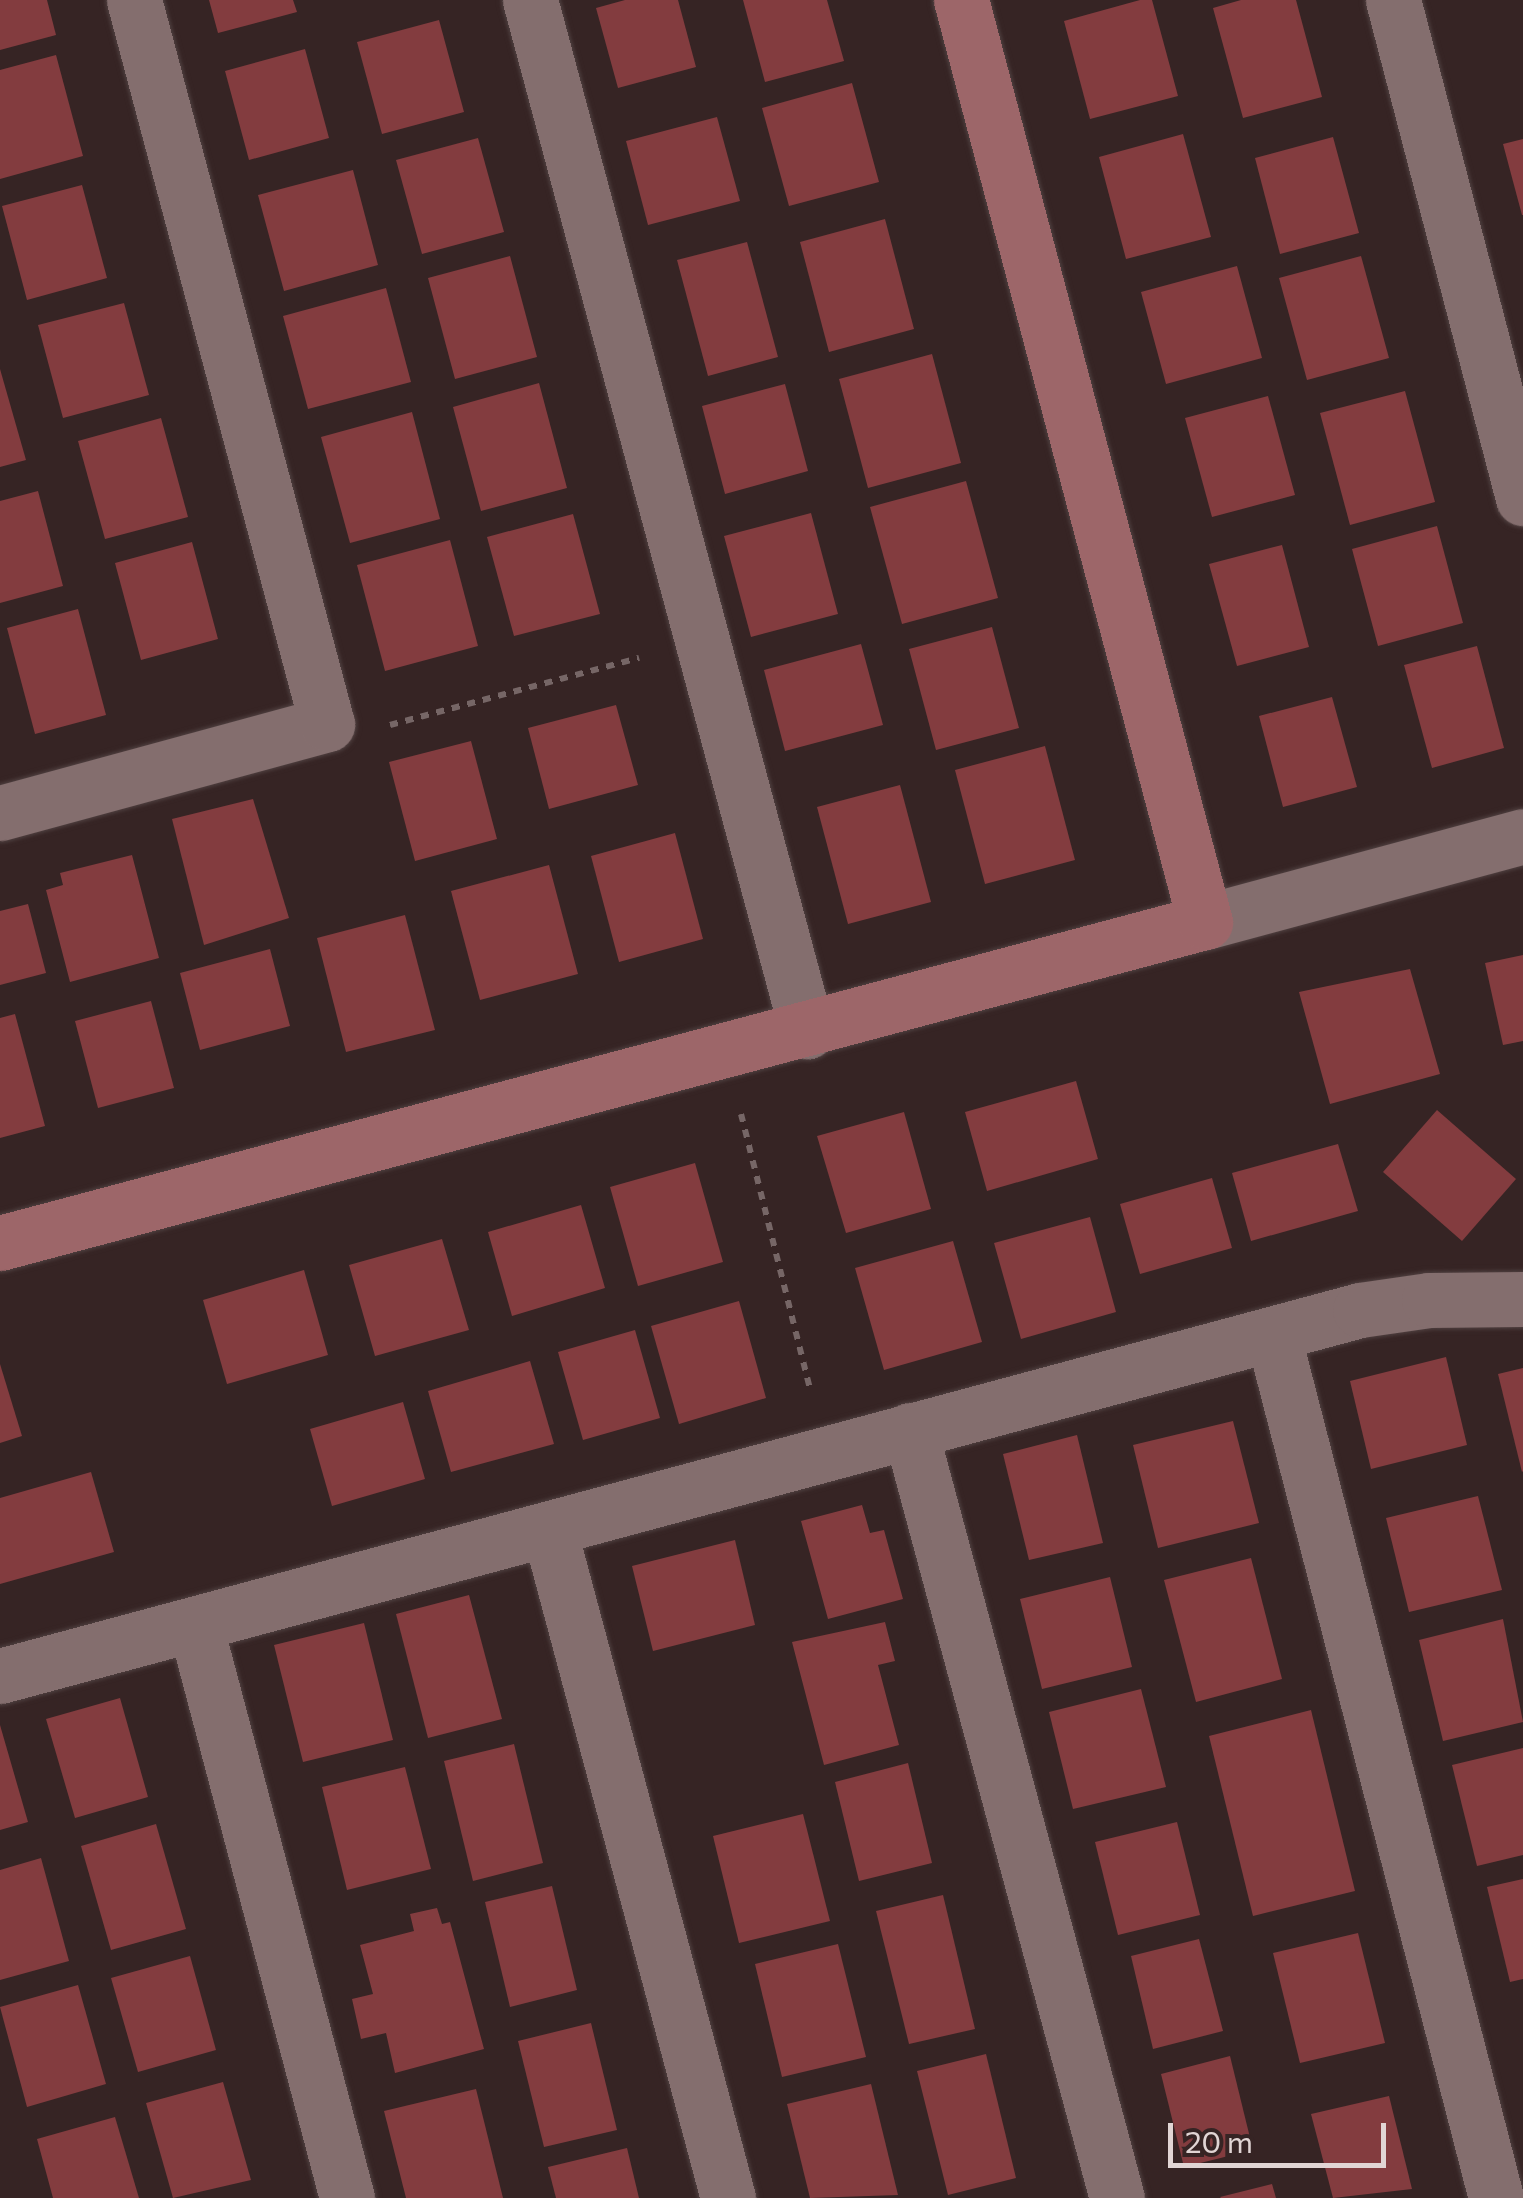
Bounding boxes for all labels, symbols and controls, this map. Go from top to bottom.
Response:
scale bar [1173,2103,1390,2165]
text: 20 m [1185,2122,1253,2159]

